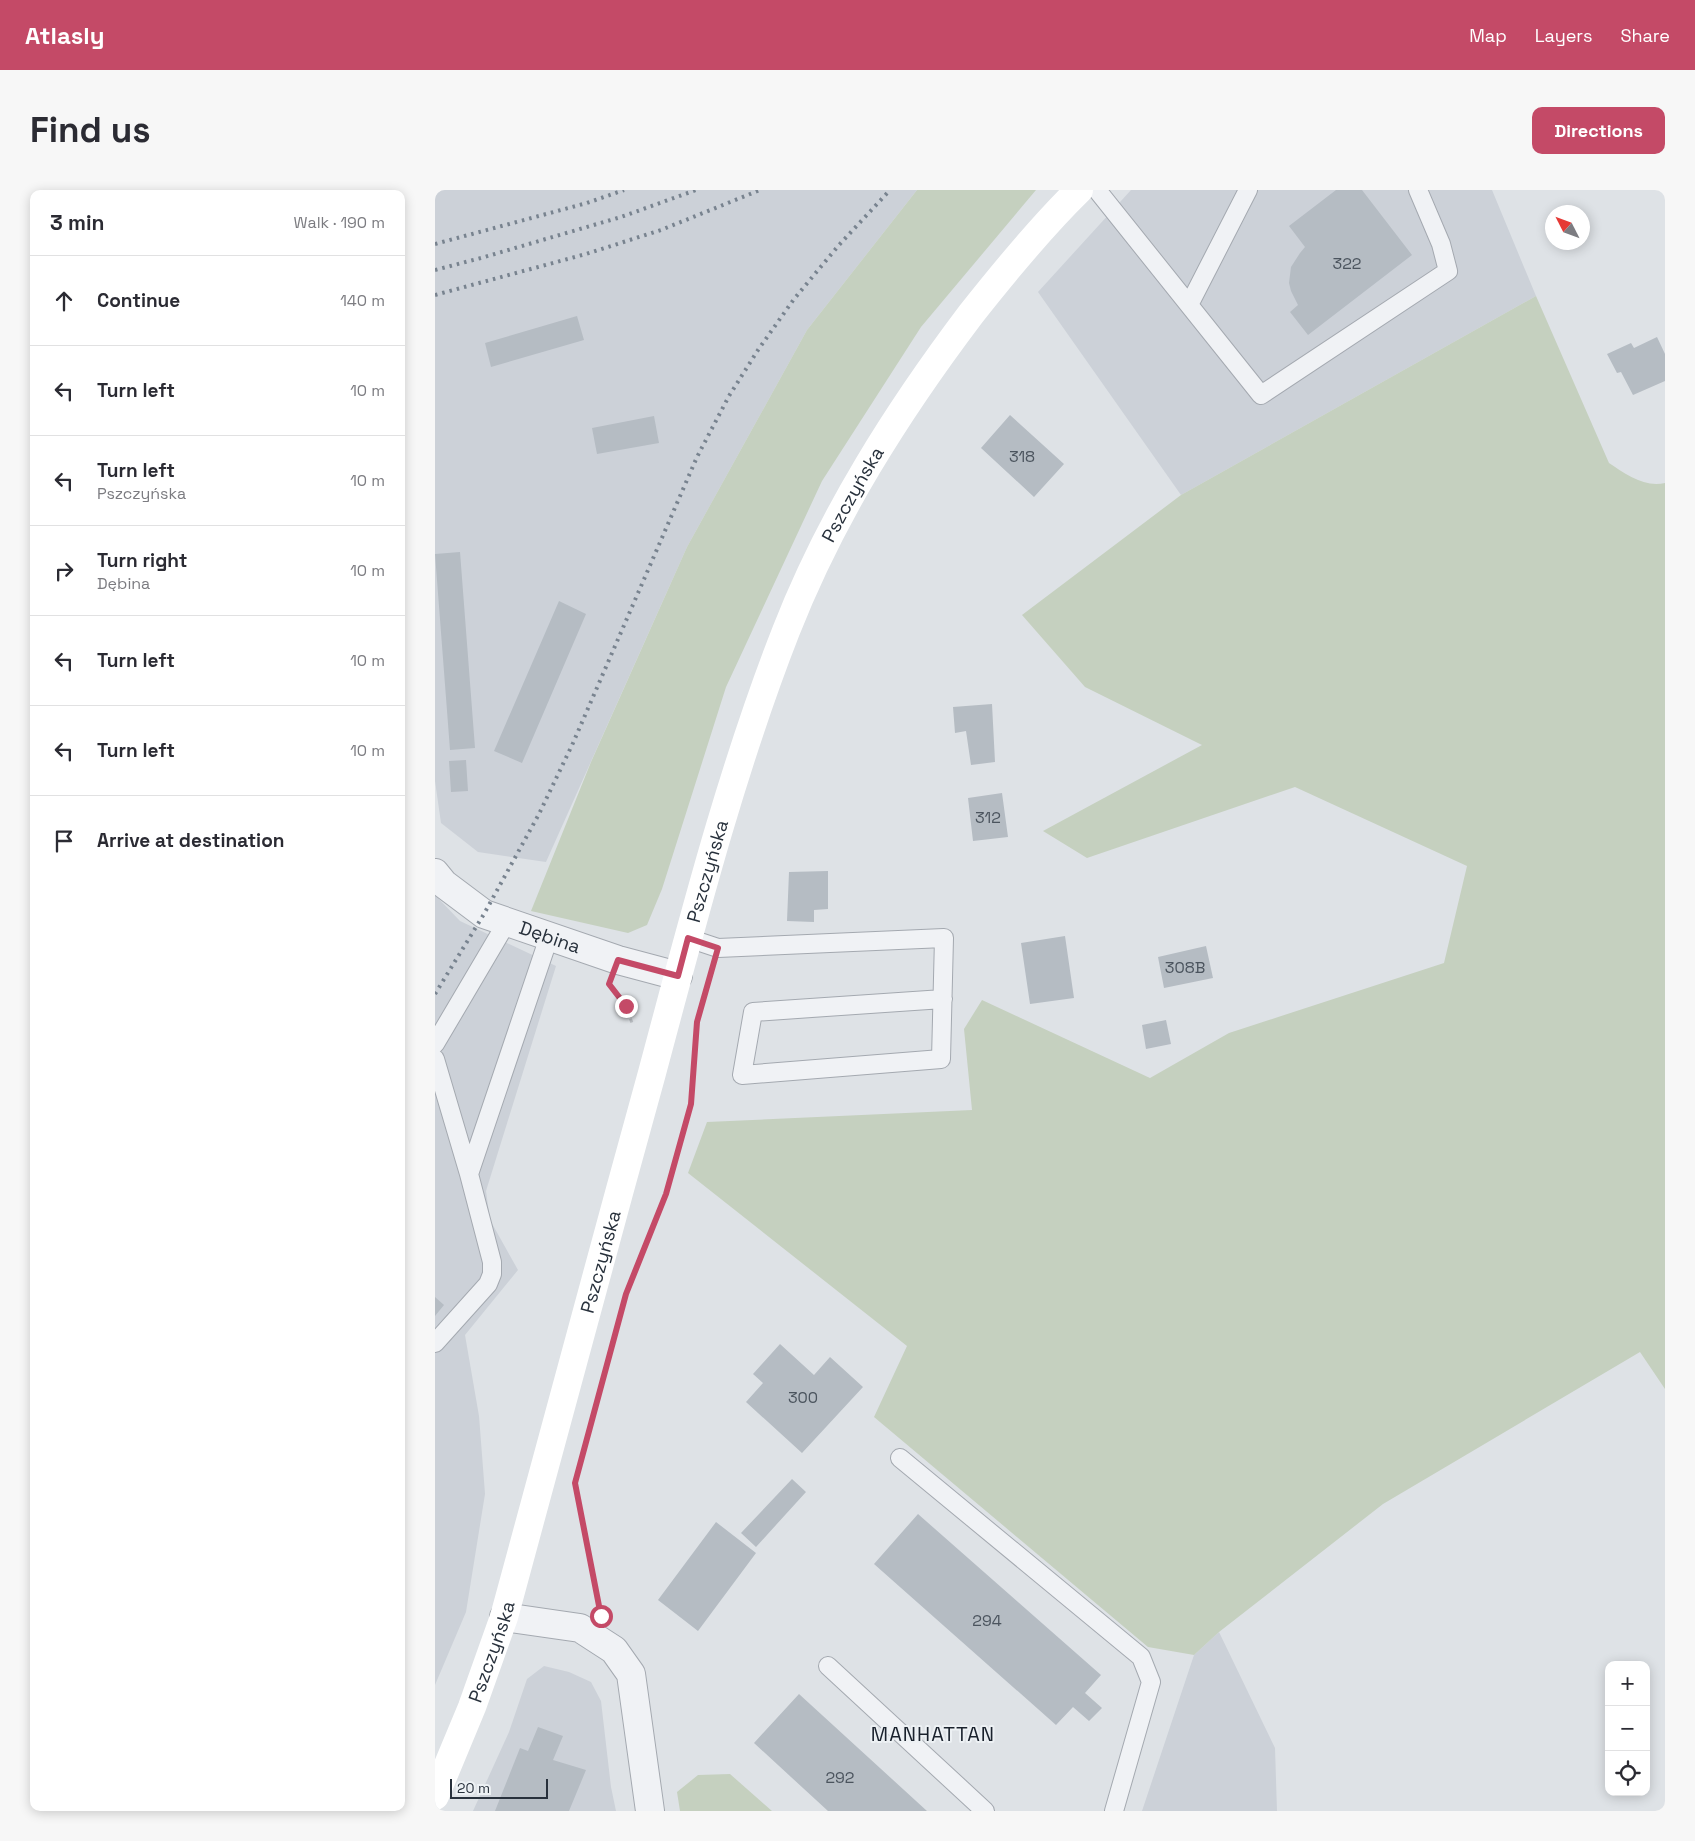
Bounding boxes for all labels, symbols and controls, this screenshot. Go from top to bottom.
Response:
text: Atlasly [25,20,104,51]
text: Map [1469,24,1507,47]
text: Layers [1535,24,1592,47]
text: Share [1620,24,1670,47]
button: Directions [1532,107,1665,154]
text: Find us [30,108,151,152]
north arrow [1545,205,1590,250]
text: 3 min [50,209,105,236]
text: Walk · 190 m [294,212,385,233]
house number: 322 [1333,253,1361,274]
icon: ahead [50,287,78,315]
text: Continue [97,288,180,313]
text: 140 m [340,290,385,311]
icon: left [50,377,78,405]
text: Turn left [97,378,175,403]
text: 10 m [350,380,385,401]
street label: Pszczyńska [816,442,890,546]
house number: 318 [1009,446,1035,467]
text: Turn left [97,458,175,483]
icon: left [50,467,78,495]
text: 10 m [350,470,385,491]
text: Pszczyńska [97,483,186,504]
text: Turn right [97,548,187,573]
icon: right [50,557,78,585]
text: 10 m [350,560,385,581]
text: Dębina [97,573,150,594]
icon: left [50,647,78,675]
text: Turn left [97,648,175,673]
text: 10 m [350,650,385,671]
icon: left [50,737,78,765]
text: Turn left [97,738,175,763]
text: 10 m [350,740,385,761]
house number: 312 [975,807,1001,828]
street label: Pszczyńska [681,817,734,925]
icon: arrive [50,827,78,855]
text: Arrive at destination [97,828,285,853]
street label: Dębina [516,915,584,959]
house number: 308B [1165,957,1205,978]
route end [615,995,638,1018]
street label: Pszczyńska [575,1207,627,1316]
house number: 300 [788,1387,818,1408]
street label: Pszczyńska [463,1598,521,1706]
route start [590,1605,613,1628]
house number: 294 [972,1610,1002,1631]
map controls [1605,1661,1650,1796]
button: + [1605,1661,1650,1706]
button: − [1605,1706,1650,1751]
district label: MANHATTAN [871,1721,995,1747]
button: locate [1605,1751,1650,1796]
house number: 292 [825,1767,855,1788]
scale bar [450,1776,547,1799]
text: 20 m [457,1779,490,1797]

